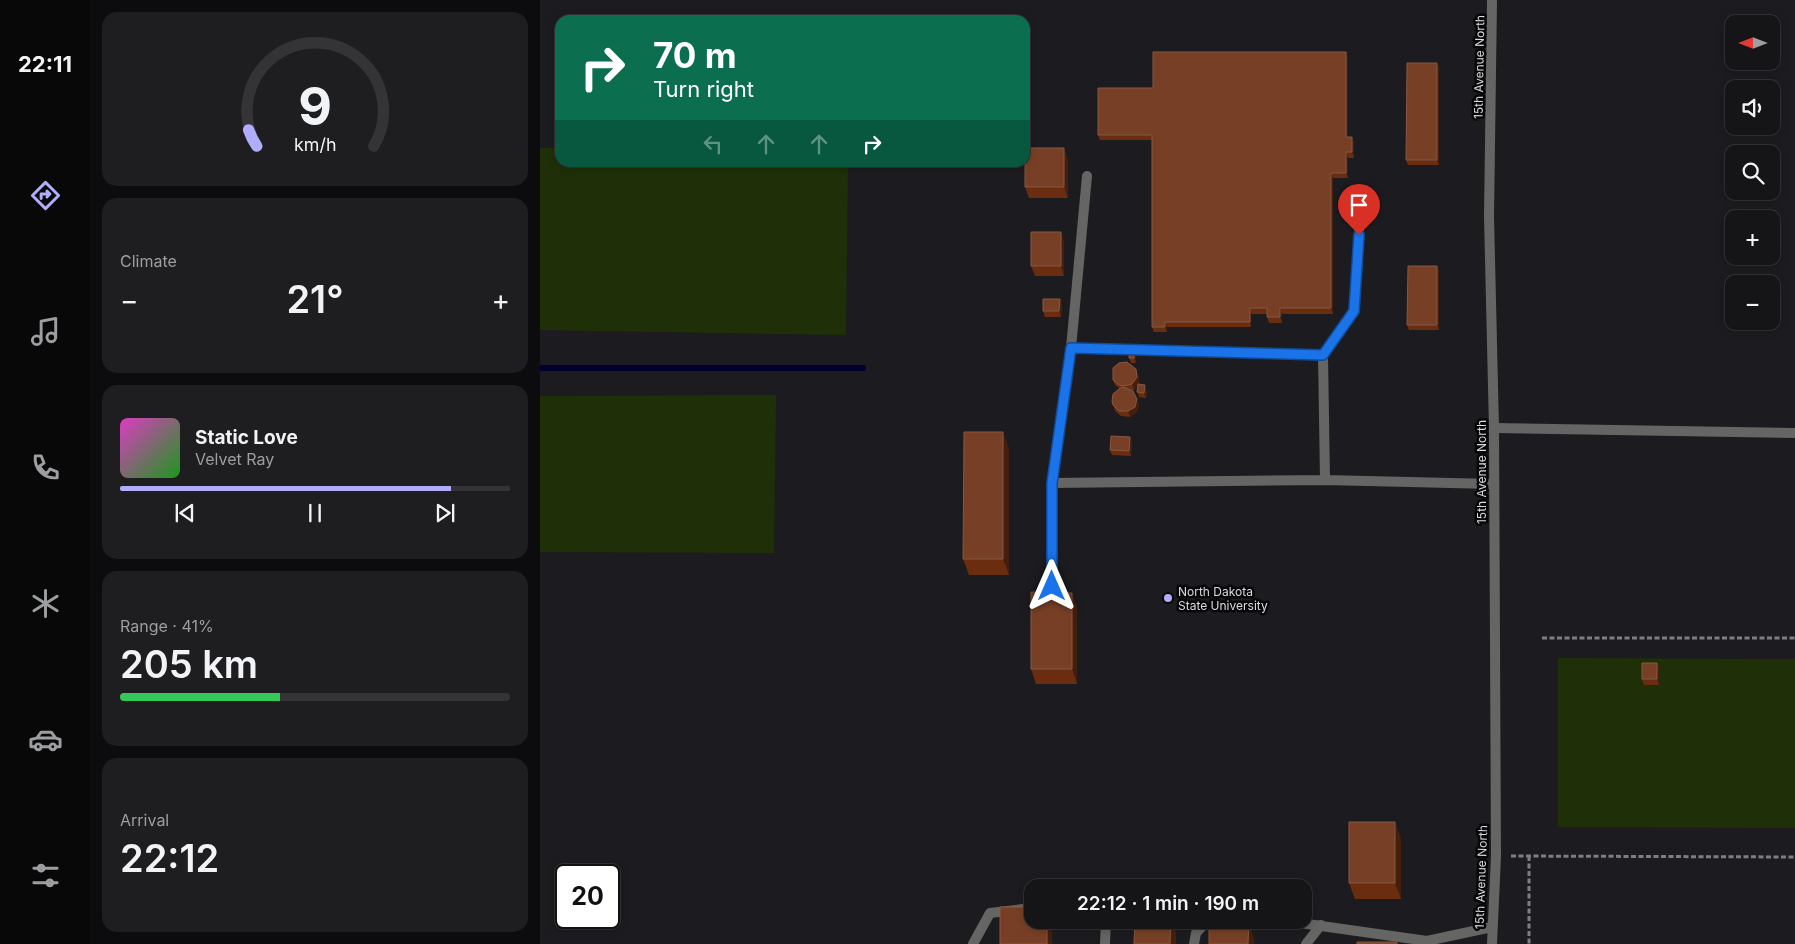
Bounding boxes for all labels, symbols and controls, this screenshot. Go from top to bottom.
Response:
street label: 15th Avenue North [1471,15,1487,119]
north arrow [1725,15,1780,70]
map controls [1725,15,1780,330]
text: 70 m [653,34,737,76]
icon: right [570,35,635,100]
text: 22:11 [18,51,72,77]
text: 9 [298,75,332,138]
text: Turn right [653,76,754,102]
button: sound [1725,80,1780,135]
icon: left [699,130,727,158]
icon: ahead [752,130,780,158]
icon: ahead [805,130,833,158]
icon: right [858,130,886,158]
text: km/h [294,134,336,155]
button: search [1725,145,1780,200]
icon: directions [28,178,63,213]
pin [1338,184,1380,235]
icon: arrive [1345,191,1373,219]
button: + [1725,210,1780,265]
text: Climate [120,251,177,271]
button: − [1725,275,1780,330]
text: 21° [286,276,344,322]
text: − [120,283,139,317]
text: + [491,283,510,317]
icon: music [28,314,63,349]
street label: 15th Avenue North [1474,420,1489,524]
text: Static Love [195,426,298,449]
text: Velvet Ray [195,449,274,469]
icon: phone [28,450,63,485]
icon: previous [171,499,199,527]
icon: pause [301,499,329,527]
icon: next [431,499,459,527]
position arrow [1025,559,1077,611]
place label: North Dakota State University [1178,584,1268,613]
icon: climate [28,586,63,621]
marker: North Dakota State University [1162,592,1174,604]
text: Range · 41% [120,616,214,636]
text: 205 km [120,641,258,687]
icon: car [28,722,63,757]
text: Arrival [120,810,169,830]
street label: 15th Avenue North [1472,825,1490,929]
text: 22:12 [120,835,219,881]
icon: filters [28,858,63,893]
speed limit sign: 20 [555,864,620,929]
text: 22:12 · 1 min · 190 m [1077,892,1259,915]

